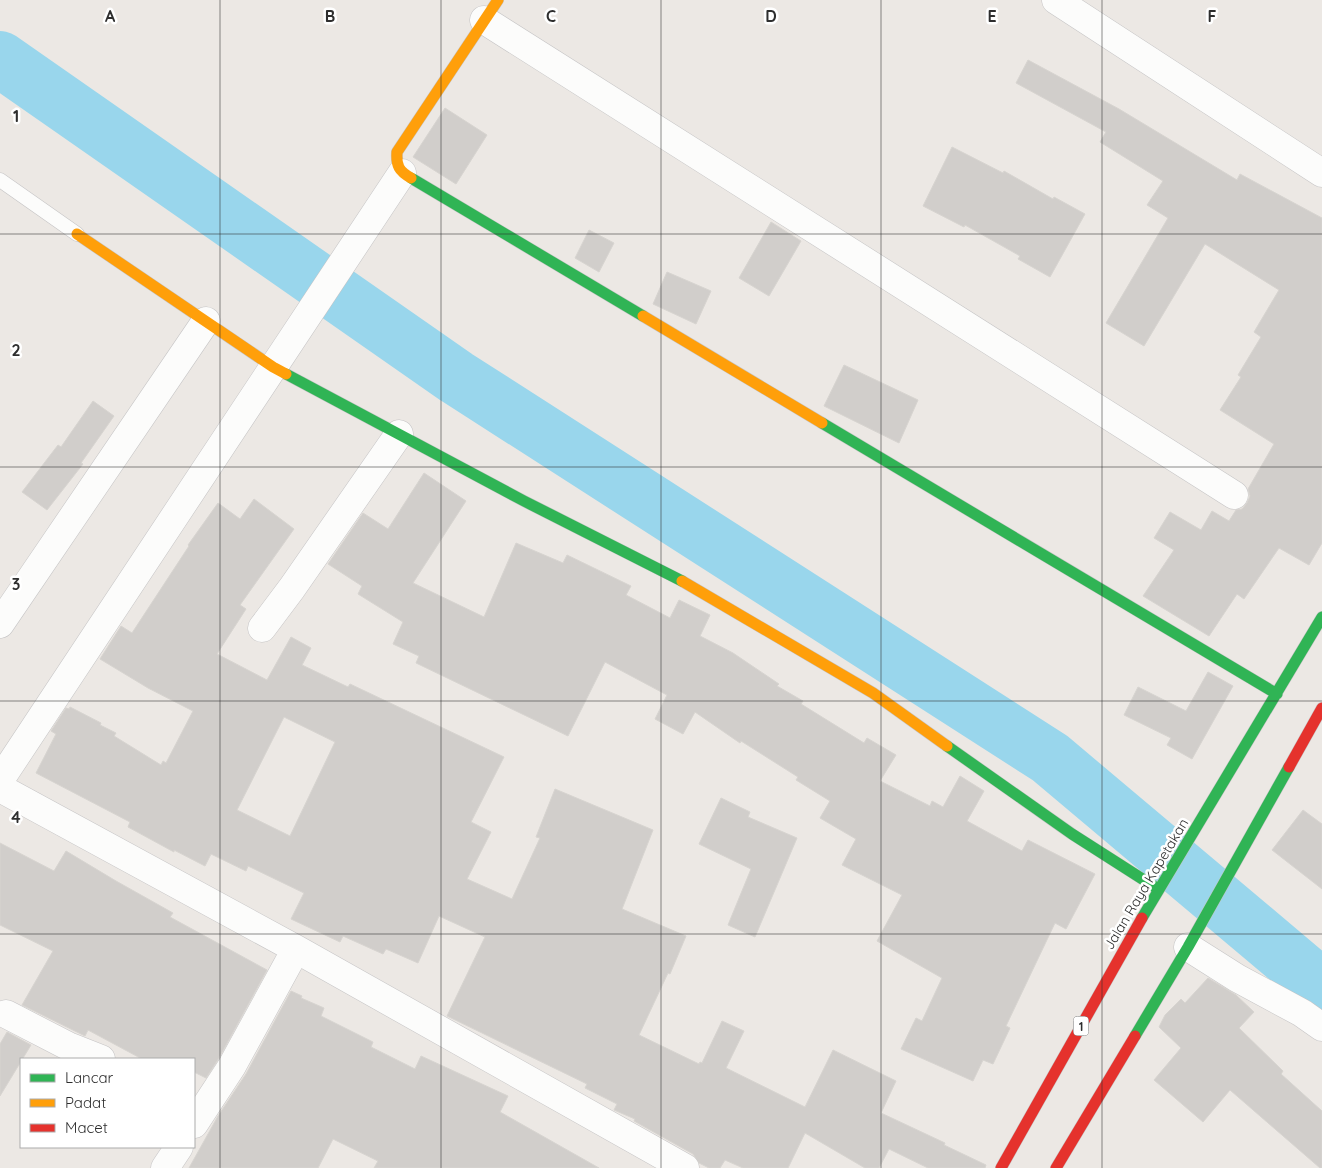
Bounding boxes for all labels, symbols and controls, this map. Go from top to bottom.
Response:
text: A [105,6,116,26]
text: B [325,6,335,26]
text: C [546,6,556,26]
text: D [765,6,777,26]
text: E [987,6,997,26]
text: F [1208,6,1217,26]
text: 1 [13,106,19,126]
text: 2 [11,340,21,360]
text: 3 [12,574,20,594]
text: 4 [11,807,21,827]
street label: Jalan Raya Kapetakan [1100,815,1192,953]
road number: 1 [1074,1016,1088,1036]
legend [20,1058,195,1148]
text: Lancar [65,1068,114,1087]
text: Padat [65,1093,106,1112]
text: Macet [65,1118,108,1137]

